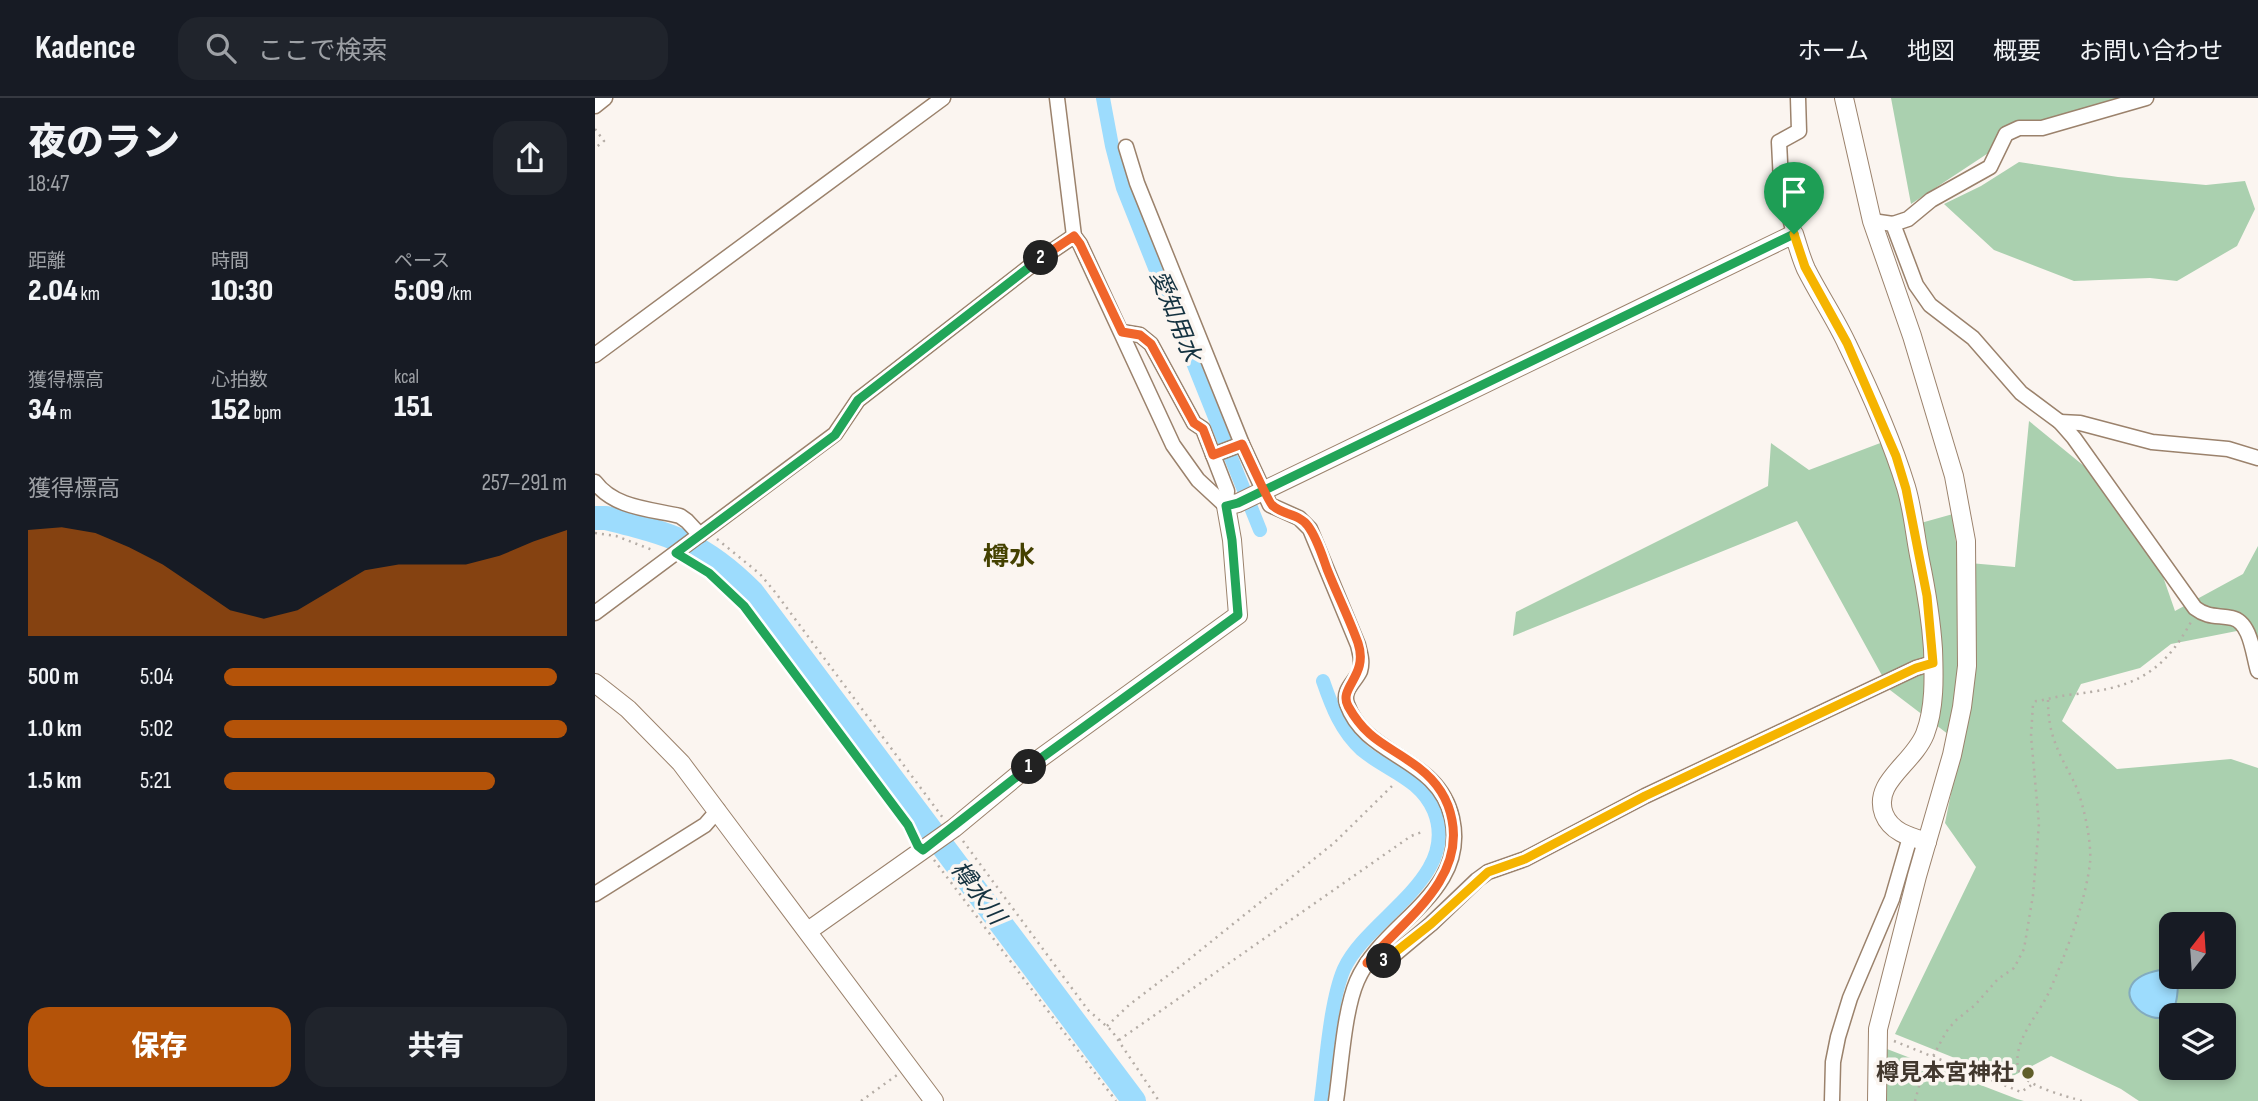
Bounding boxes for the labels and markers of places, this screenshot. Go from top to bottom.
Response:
pin [1764,162,1824,234]
pin: 2 [1023,240,1059,276]
pin: 1 [1011,750,1047,784]
pin: 3 [1367,944,1401,978]
place label: 樽見本宮神社 [1876,1059,2014,1087]
marker: 樽見本宮神社 [2020,1065,2036,1081]

